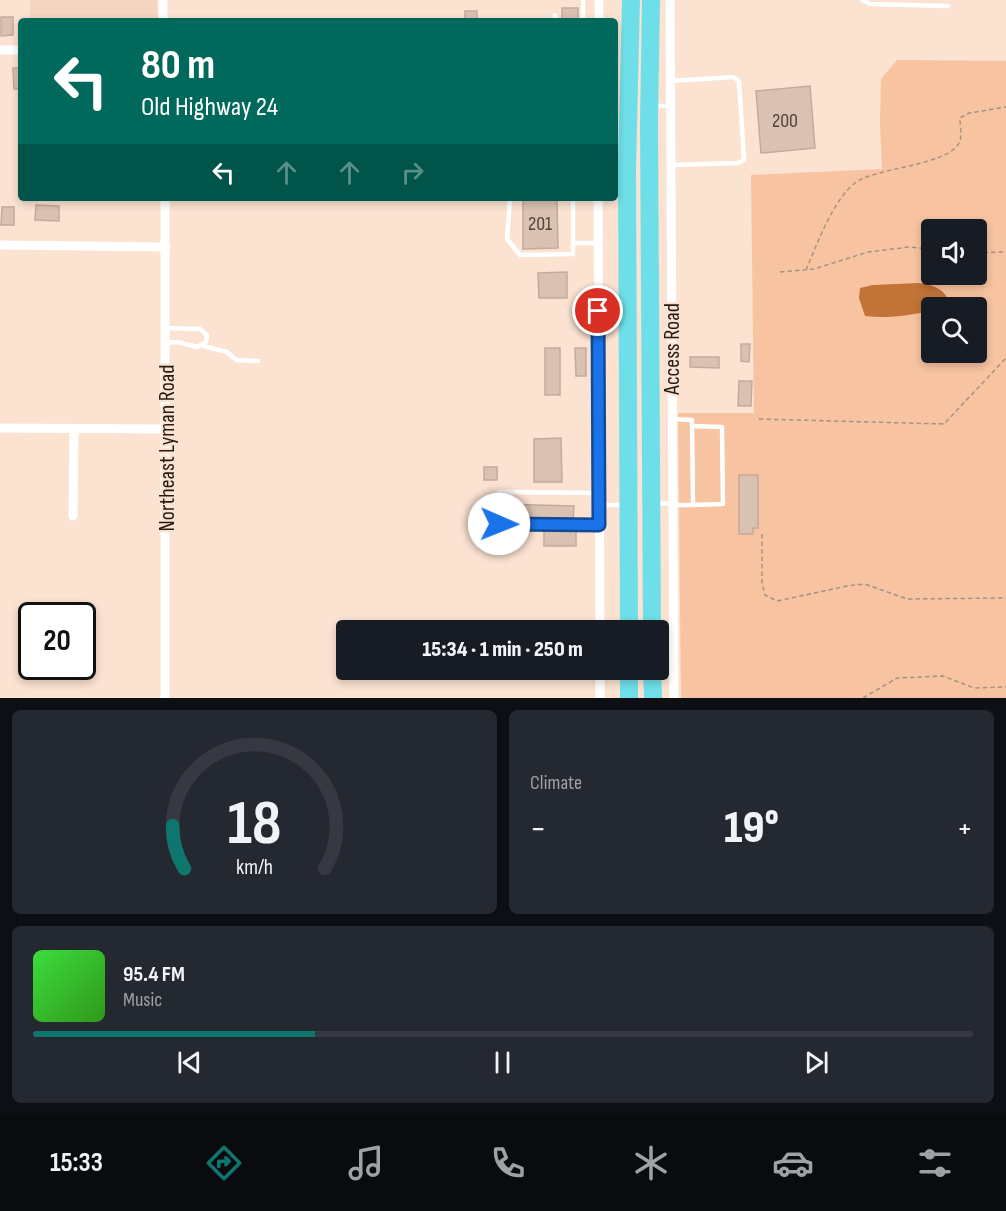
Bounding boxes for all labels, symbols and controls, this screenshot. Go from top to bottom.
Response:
text: 80 m [141,40,215,91]
icon: left [42,42,120,120]
text: Old Highway 24 [141,91,278,123]
house number: 200 [772,109,798,133]
icon: left [207,156,240,189]
icon: ahead [270,156,303,189]
icon: ahead [333,156,366,189]
icon: right [396,156,429,189]
house number: 201 [528,212,552,236]
map controls [921,219,987,363]
button: sound [921,219,987,285]
pin [572,285,623,336]
icon: arrive [581,294,614,327]
button: search [921,297,987,363]
street label: Access Road [659,303,686,396]
street label: Northeast Lyman Road [154,365,181,531]
position arrow [467,492,531,556]
speed limit sign: 20 [18,602,96,680]
text: 15:34 · 1 min · 250 m [422,636,583,663]
text: Climate [530,771,582,795]
text: 18 [228,787,281,862]
text: 19° [724,801,779,856]
text: − [530,809,546,849]
text: + [957,809,973,849]
text: km/h [236,855,273,880]
text: 95.4 FM [123,961,185,988]
text: Music [123,988,162,1012]
icon: previous [173,1046,206,1079]
icon: pause [486,1046,519,1079]
icon: next [800,1046,833,1079]
icon: directions [203,1142,245,1184]
icon: music [345,1142,387,1184]
icon: phone [487,1142,529,1184]
icon: climate [630,1142,672,1184]
icon: car [772,1142,814,1184]
icon: filters [914,1142,956,1184]
text: 15:33 [50,1147,103,1179]

